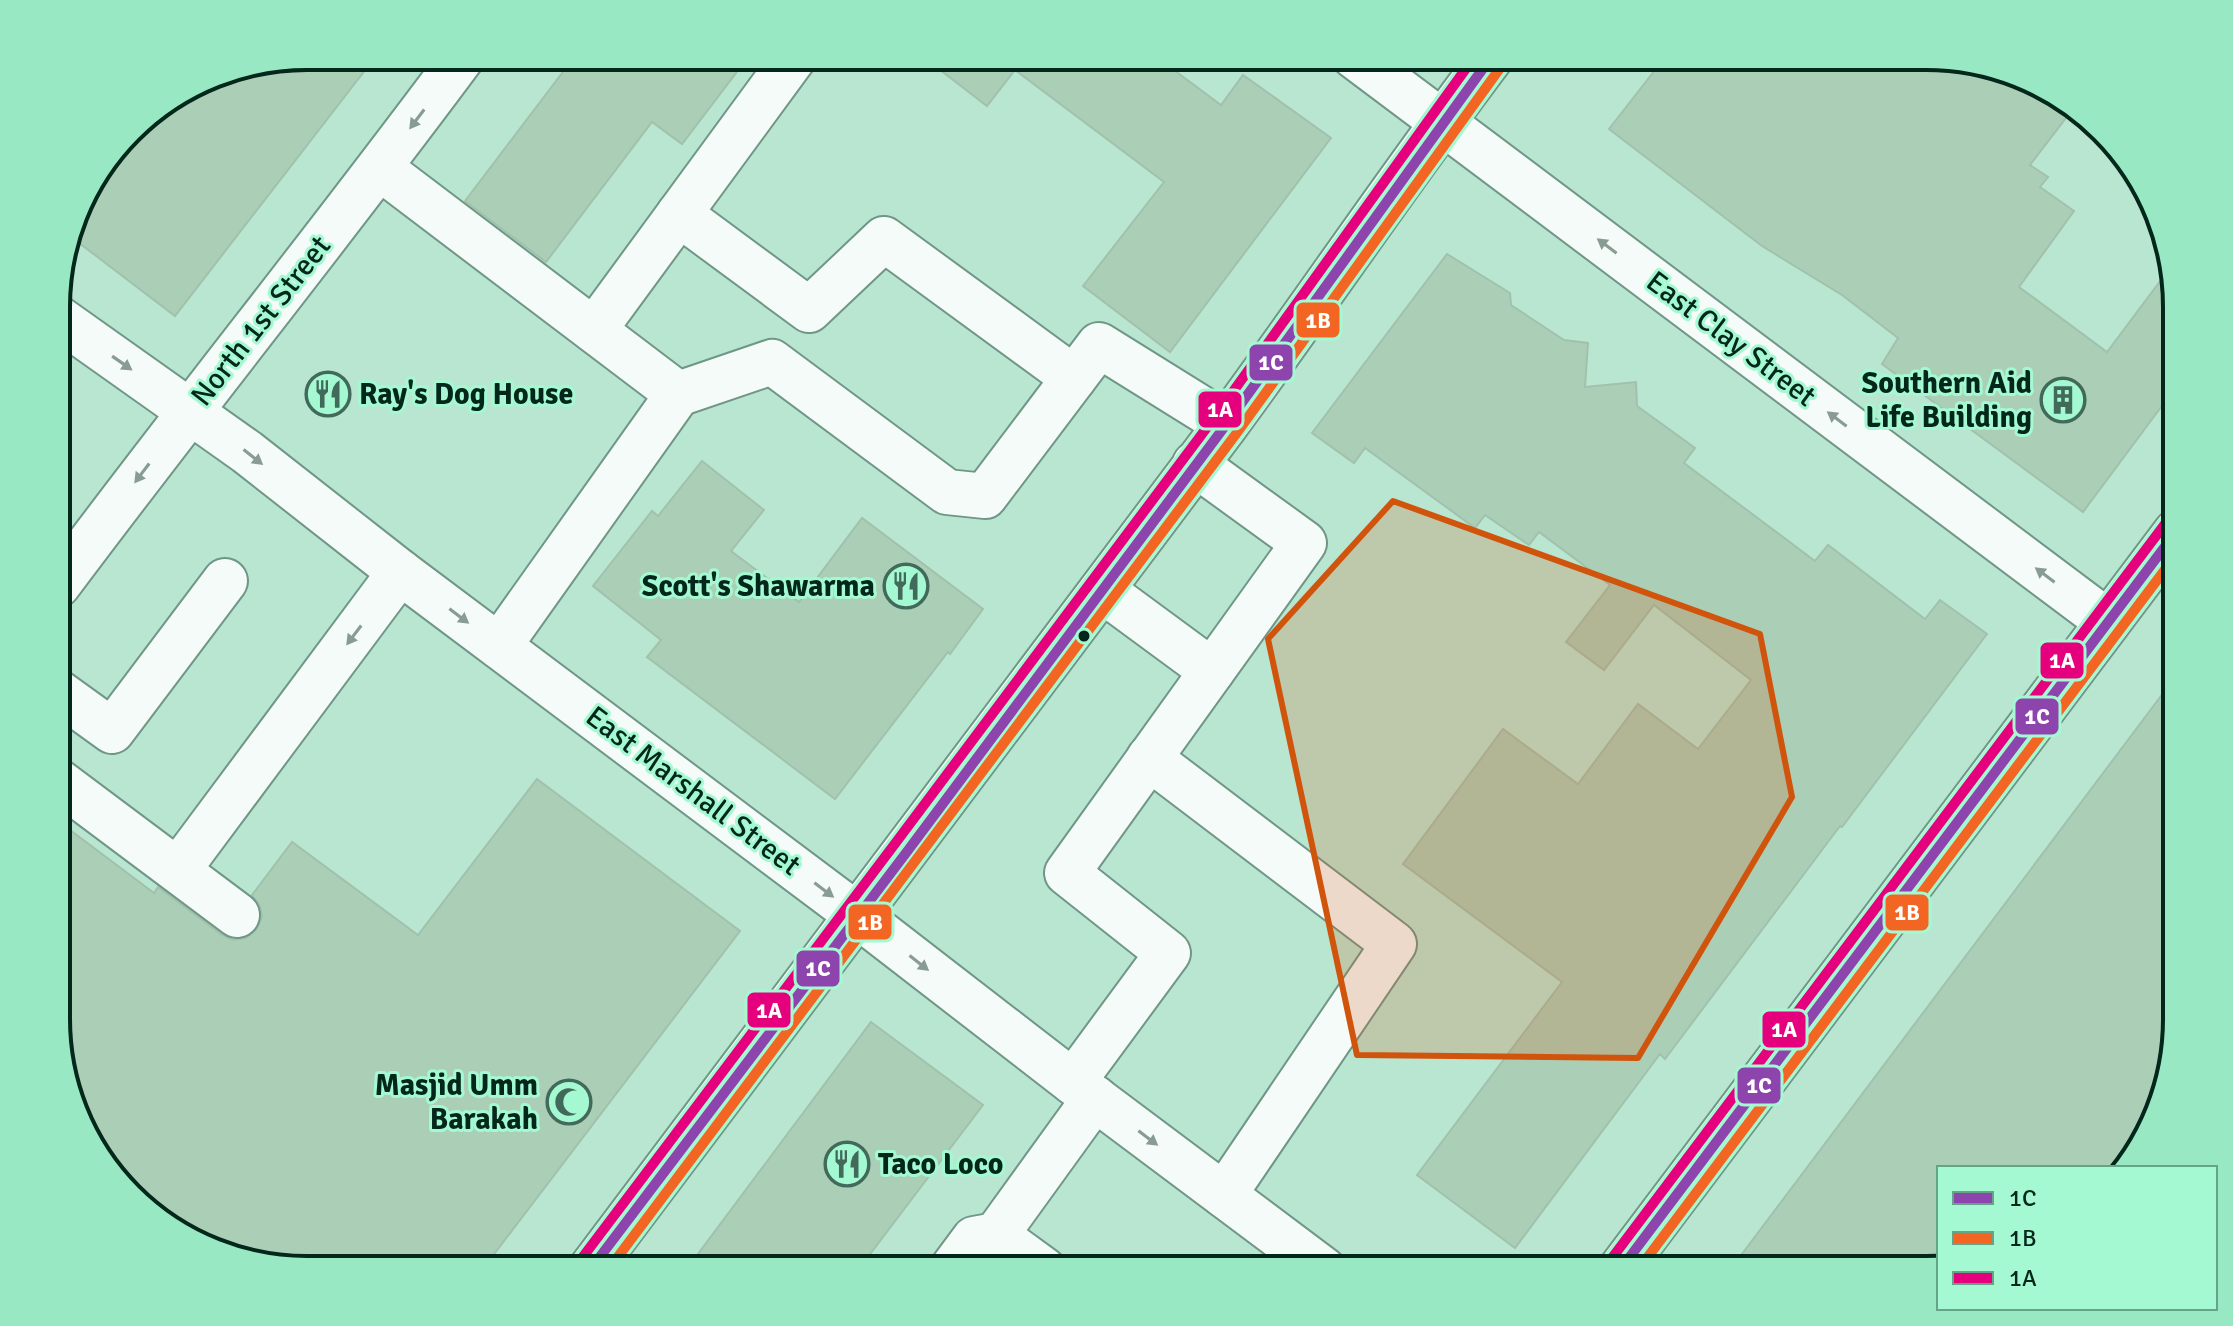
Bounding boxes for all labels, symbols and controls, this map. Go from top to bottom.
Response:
one-way arrow [409,108,425,129]
street label: North 1st Street [183,229,339,413]
one-way arrow [1596,238,1618,254]
street label: East Clay Street [1639,263,1823,415]
line badge: 1B [1295,301,1341,339]
text: 1B [1305,307,1331,334]
line badge: 1C [1248,343,1294,382]
text: 1C [1258,349,1284,376]
one-way arrow [111,355,132,370]
place label: Southern Aid Life Building [1862,365,2032,436]
restaurant icon: Ray's Dog House [304,370,352,418]
place label: Ray's Dog House [359,376,573,413]
building icon: Southern Aid Life Building [2039,376,2087,424]
line badge: 1A [1197,390,1243,429]
text: 1A [1207,396,1233,423]
one-way arrow [1827,412,1848,427]
one-way arrow [243,448,263,464]
one-way arrow [135,463,151,483]
restaurant icon: Scott's Shawarma [882,562,930,610]
place label: Scott's Shawarma [642,568,875,605]
one-way arrow [2035,568,2056,584]
one-way arrow [448,608,470,624]
one-way arrow [346,624,362,646]
unlabelled marker [1076,628,1092,644]
line badge: 1A [2039,641,2085,680]
text: 1A [2049,647,2075,674]
line badge: 1C [2014,697,2060,736]
street label: East Marshall Street [578,698,808,884]
text: 1C [2024,703,2050,730]
one-way arrow [813,881,834,897]
line badge: 1B [1884,893,1930,932]
text: 1B [1894,899,1920,926]
line badge: 1B [847,903,893,941]
text: 1B [857,909,883,936]
line badge: 1C [795,949,841,988]
one-way arrow [909,954,929,970]
text: 1C [805,955,831,982]
line badge: 1A [746,991,792,1029]
text: 1A [756,997,782,1024]
line badge: 1A [1761,1010,1807,1049]
text: 1A [1771,1016,1797,1043]
line badge: 1C [1736,1066,1782,1105]
place label: Masjid Umm Barakah [375,1067,538,1138]
text: 1C [1746,1072,1772,1099]
mosque icon: Masjid Umm Barakah [545,1078,593,1126]
one-way arrow [1138,1129,1158,1145]
restaurant icon: Taco Loco [823,1140,871,1188]
place label: Taco Loco [878,1146,1003,1183]
legend [1937,1166,2217,1310]
text: 1C [2009,1183,2036,1213]
text: 1B [2009,1223,2036,1253]
text: 1A [2009,1263,2037,1293]

